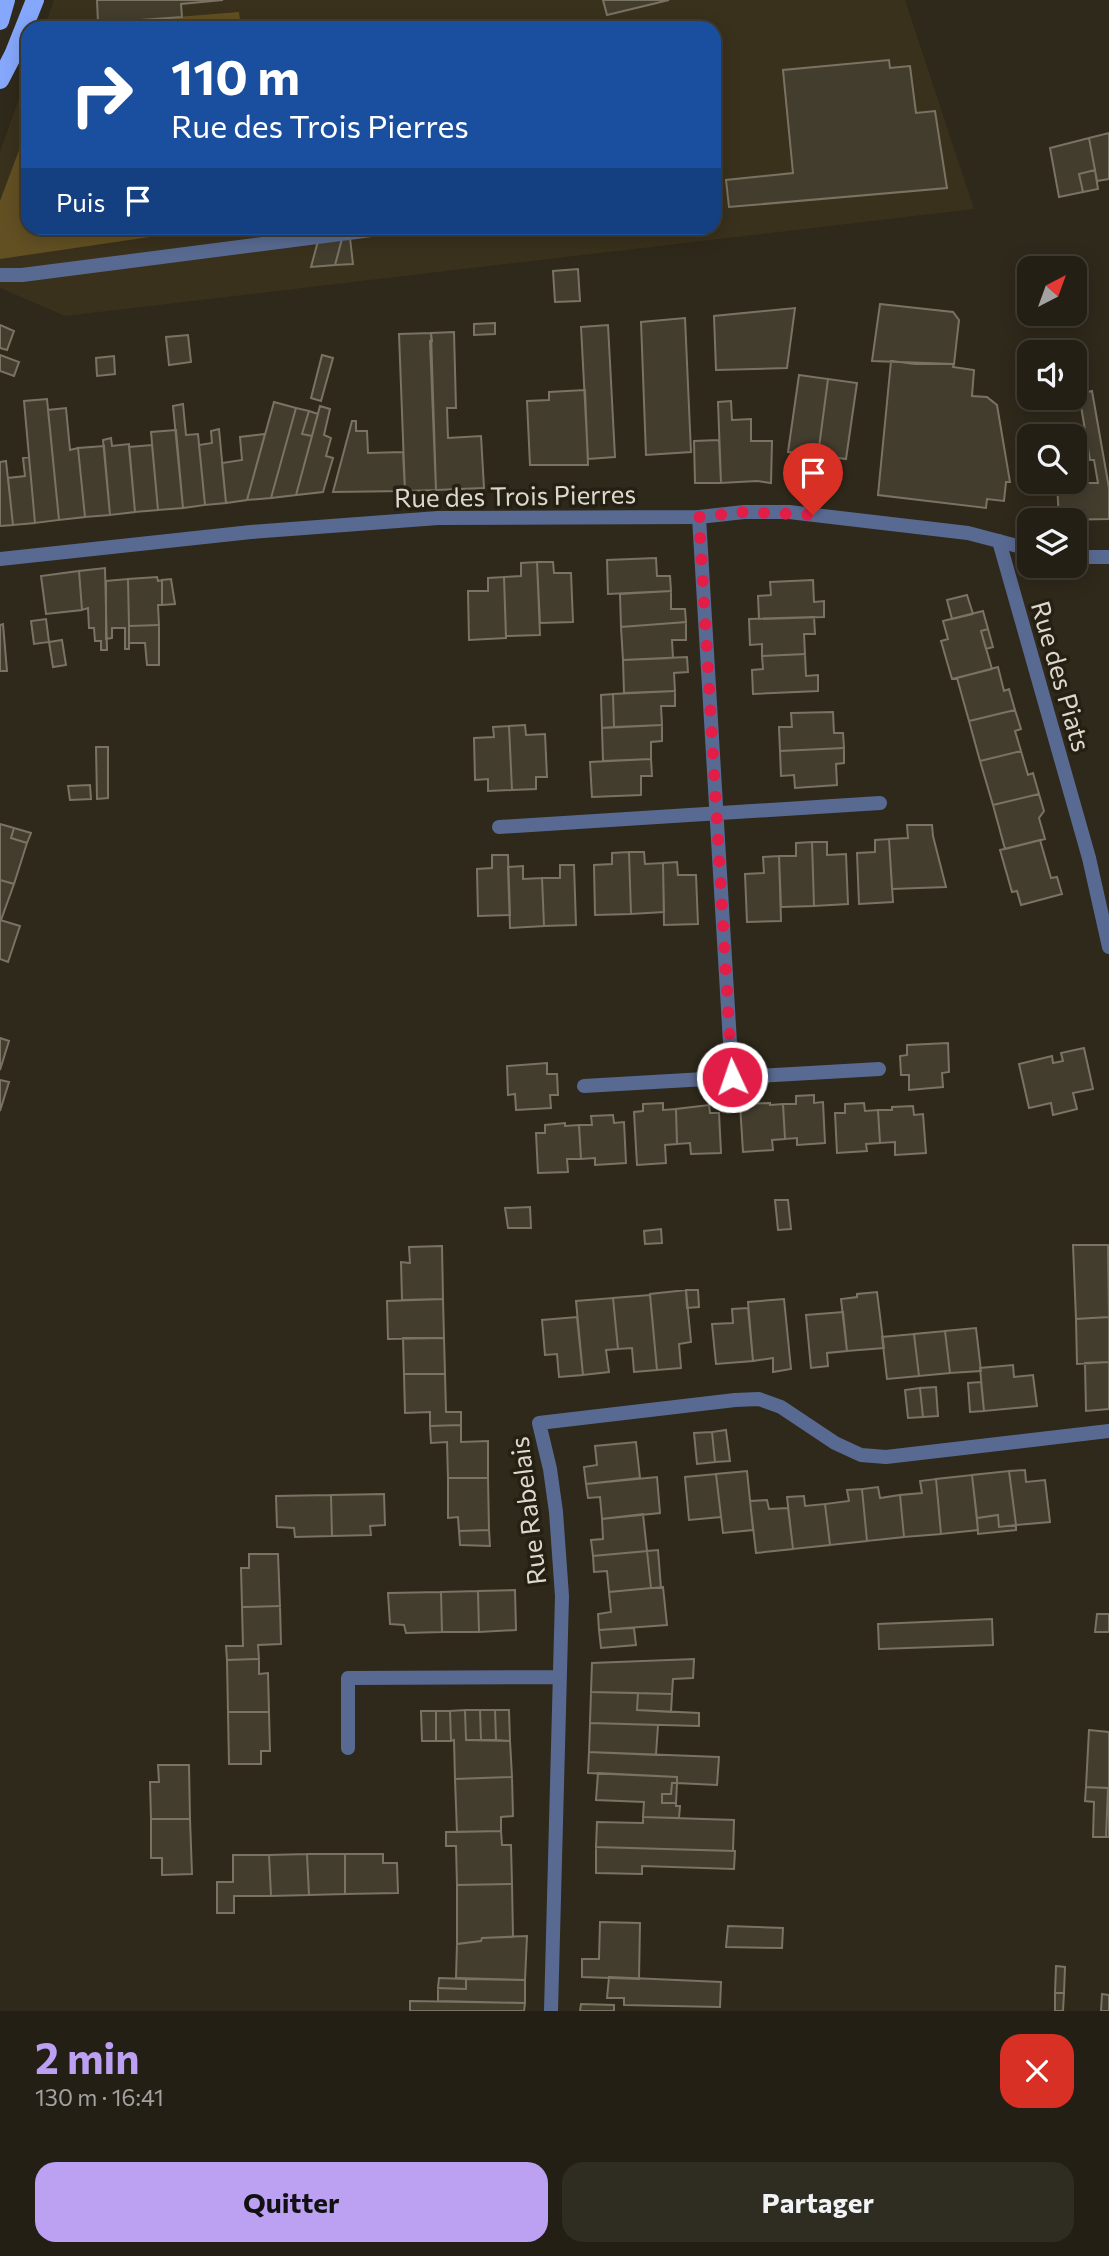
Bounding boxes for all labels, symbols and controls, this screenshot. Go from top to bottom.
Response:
text: 110 m [171,45,300,105]
icon: right [56,49,147,140]
text: Rue des Trois Pierres [171,105,469,145]
icon: arrive [119,182,157,220]
text: Puis [56,186,105,217]
north arrow [1017,256,1087,326]
map controls [1017,256,1087,578]
button: sound [1017,340,1087,410]
button: search [1017,424,1087,494]
pin [783,443,843,515]
icon: arrive [794,454,832,492]
street label: Rue des Trois Pierres [394,477,636,513]
button: layers [1017,508,1087,578]
street label: Rue des Piats [1026,597,1098,755]
position arrow [695,1040,769,1114]
street label: Rue Rabelais [503,1435,551,1587]
text: 2 min [35,2031,140,2083]
button: close [1000,2034,1074,2108]
text: 130 m · 16:41 [35,2083,164,2111]
button: Quitter [35,2162,548,2242]
button: Partager [562,2162,1074,2242]

